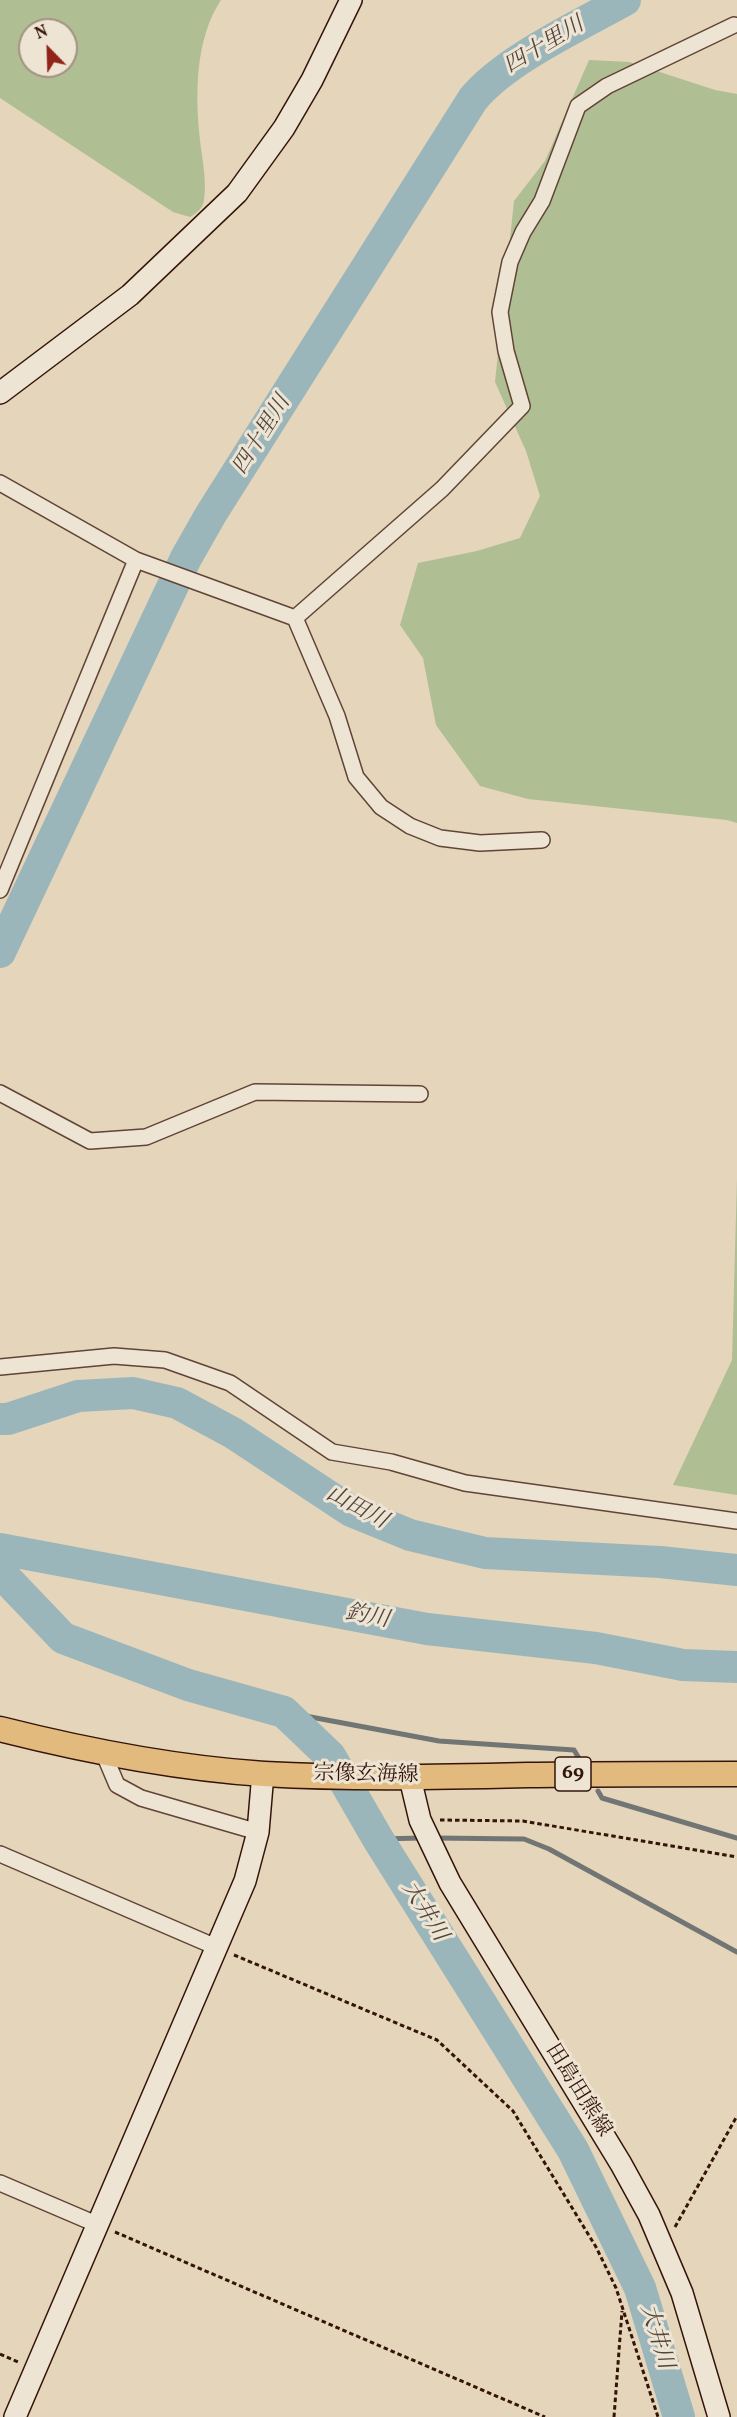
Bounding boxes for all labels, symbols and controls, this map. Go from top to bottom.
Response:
water label: 四十里川 [500,13,590,81]
north arrow [18,18,78,78]
text: N [32,21,51,46]
water label: 四十里川 [228,392,298,480]
water label: 山田川 [321,1482,391,1536]
water label: 釣川 [343,1601,391,1635]
road number: 69 [555,1757,591,1791]
street label: 宗像玄海線 [313,1762,419,1790]
water label: 大井川 [394,1877,452,1947]
street label: 田島田熊線 [538,2040,616,2142]
water label: 大井川 [633,2302,677,2372]

